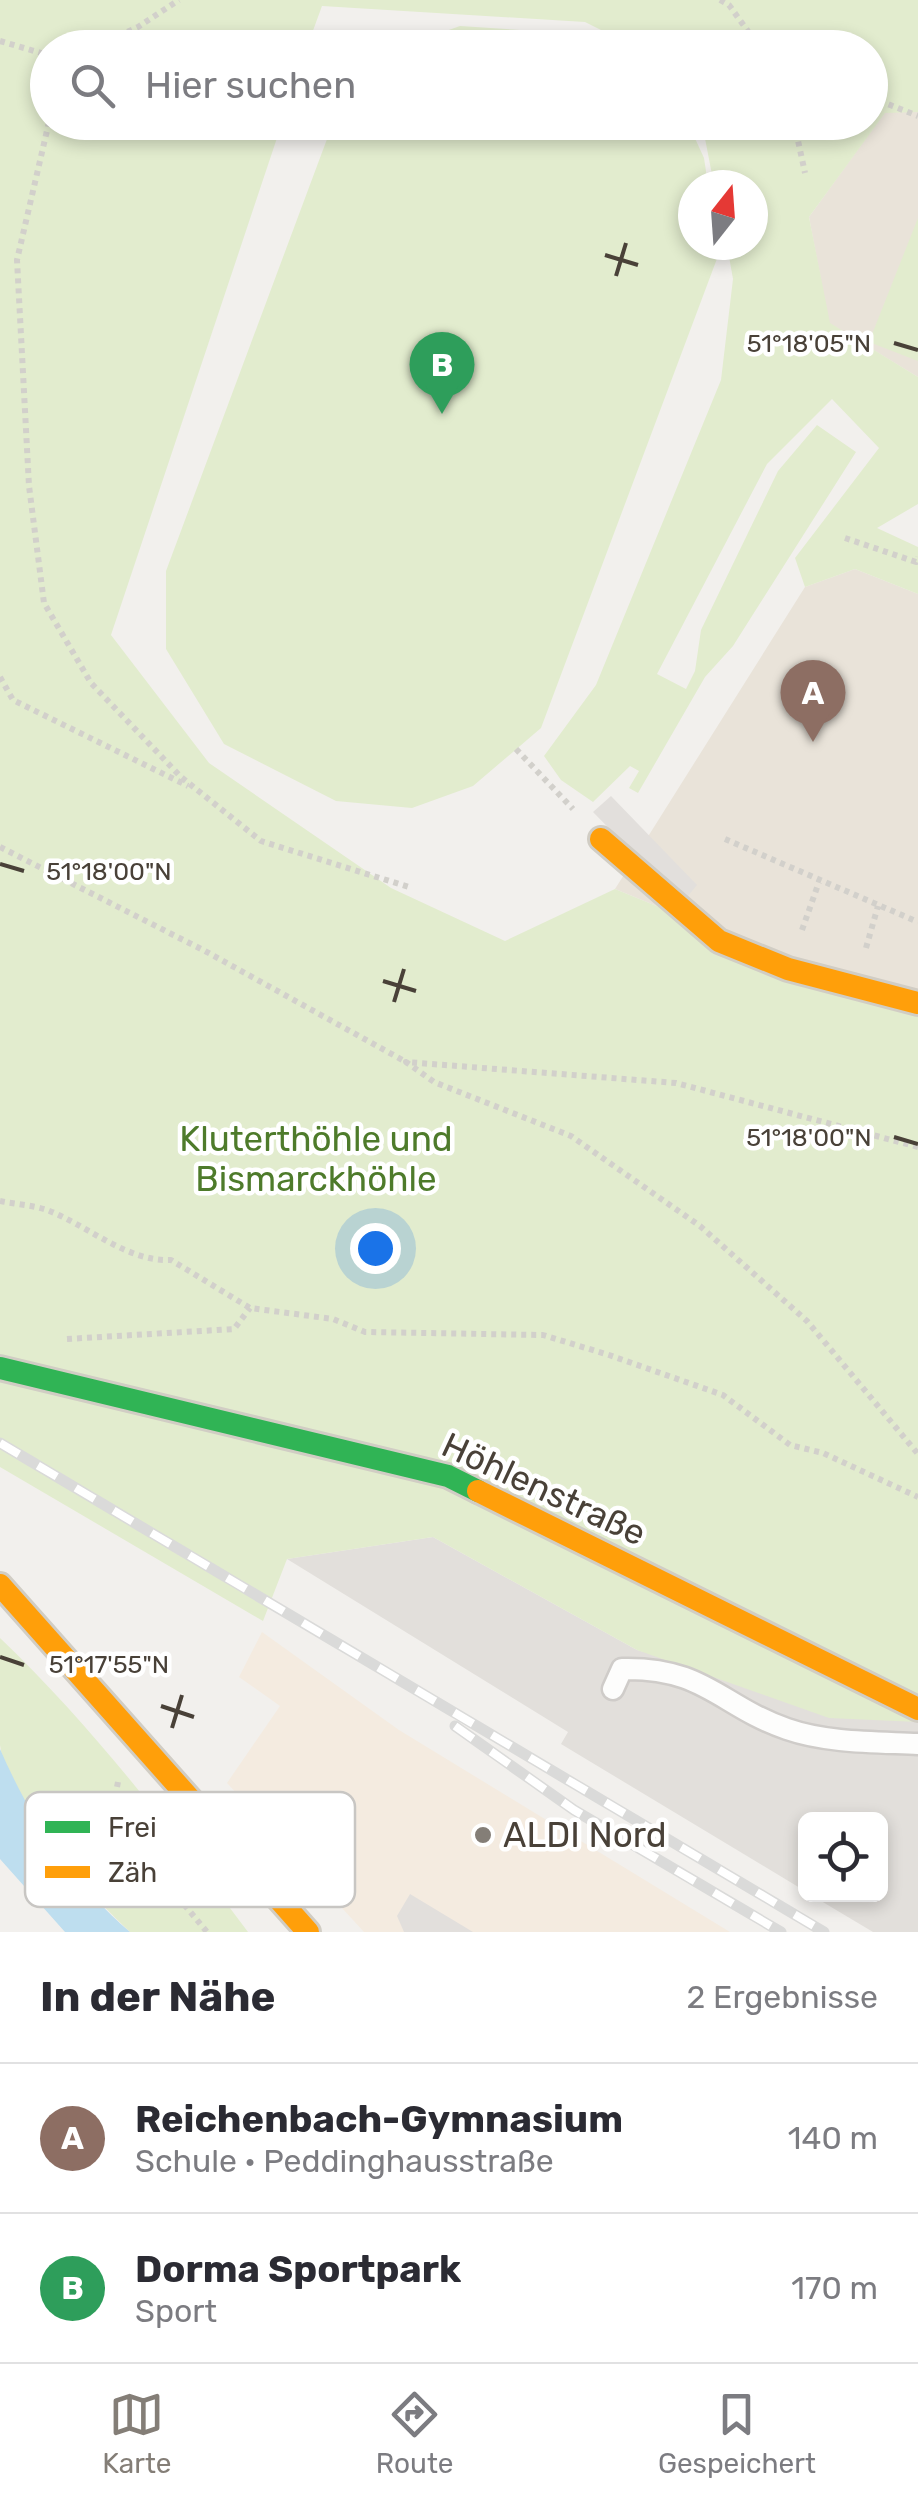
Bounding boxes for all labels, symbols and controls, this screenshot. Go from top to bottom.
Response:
search box [30,30,888,140]
icon: search [65,58,120,113]
text: Hier suchen [145,62,356,108]
north arrow [678,170,768,260]
text: 51°18'05"N [747,329,871,358]
pin: B [410,332,474,414]
pin: A [780,660,846,742]
text: 51°18'00"N [46,857,172,886]
park label: Kluterthöhle und Bismarckhöhle [179,1118,453,1200]
text: 51°18'00"N [746,1123,872,1152]
your location [350,1223,401,1274]
street label: Höhlenstraße [436,1424,652,1554]
text: 51°17'55"N [49,1650,169,1679]
legend [25,1792,355,1907]
text: Frei [108,1811,157,1844]
map controls [798,1812,888,1902]
button: locate [798,1812,888,1902]
place label: ALDI Nord [503,1814,667,1856]
marker: ALDI Nord [472,1824,494,1846]
text: Zäh [108,1856,157,1889]
text: In der Nähe [40,1972,275,2022]
text: 2 Ergebnisse [686,1978,878,2016]
text: Reichenbach-Gymnasium [135,2096,623,2142]
text: A [61,2119,84,2157]
text: 140 m [788,2119,878,2157]
text: Schule · Peddinghausstraße [135,2142,554,2180]
text: Dorma Sportpark [135,2246,461,2292]
text: B [61,2269,84,2307]
text: 170 m [791,2269,878,2307]
text: Sport [135,2292,217,2330]
tab: Karte [102,2387,172,2480]
tab: Route [376,2387,454,2480]
tab: Gespeichert [658,2387,816,2480]

